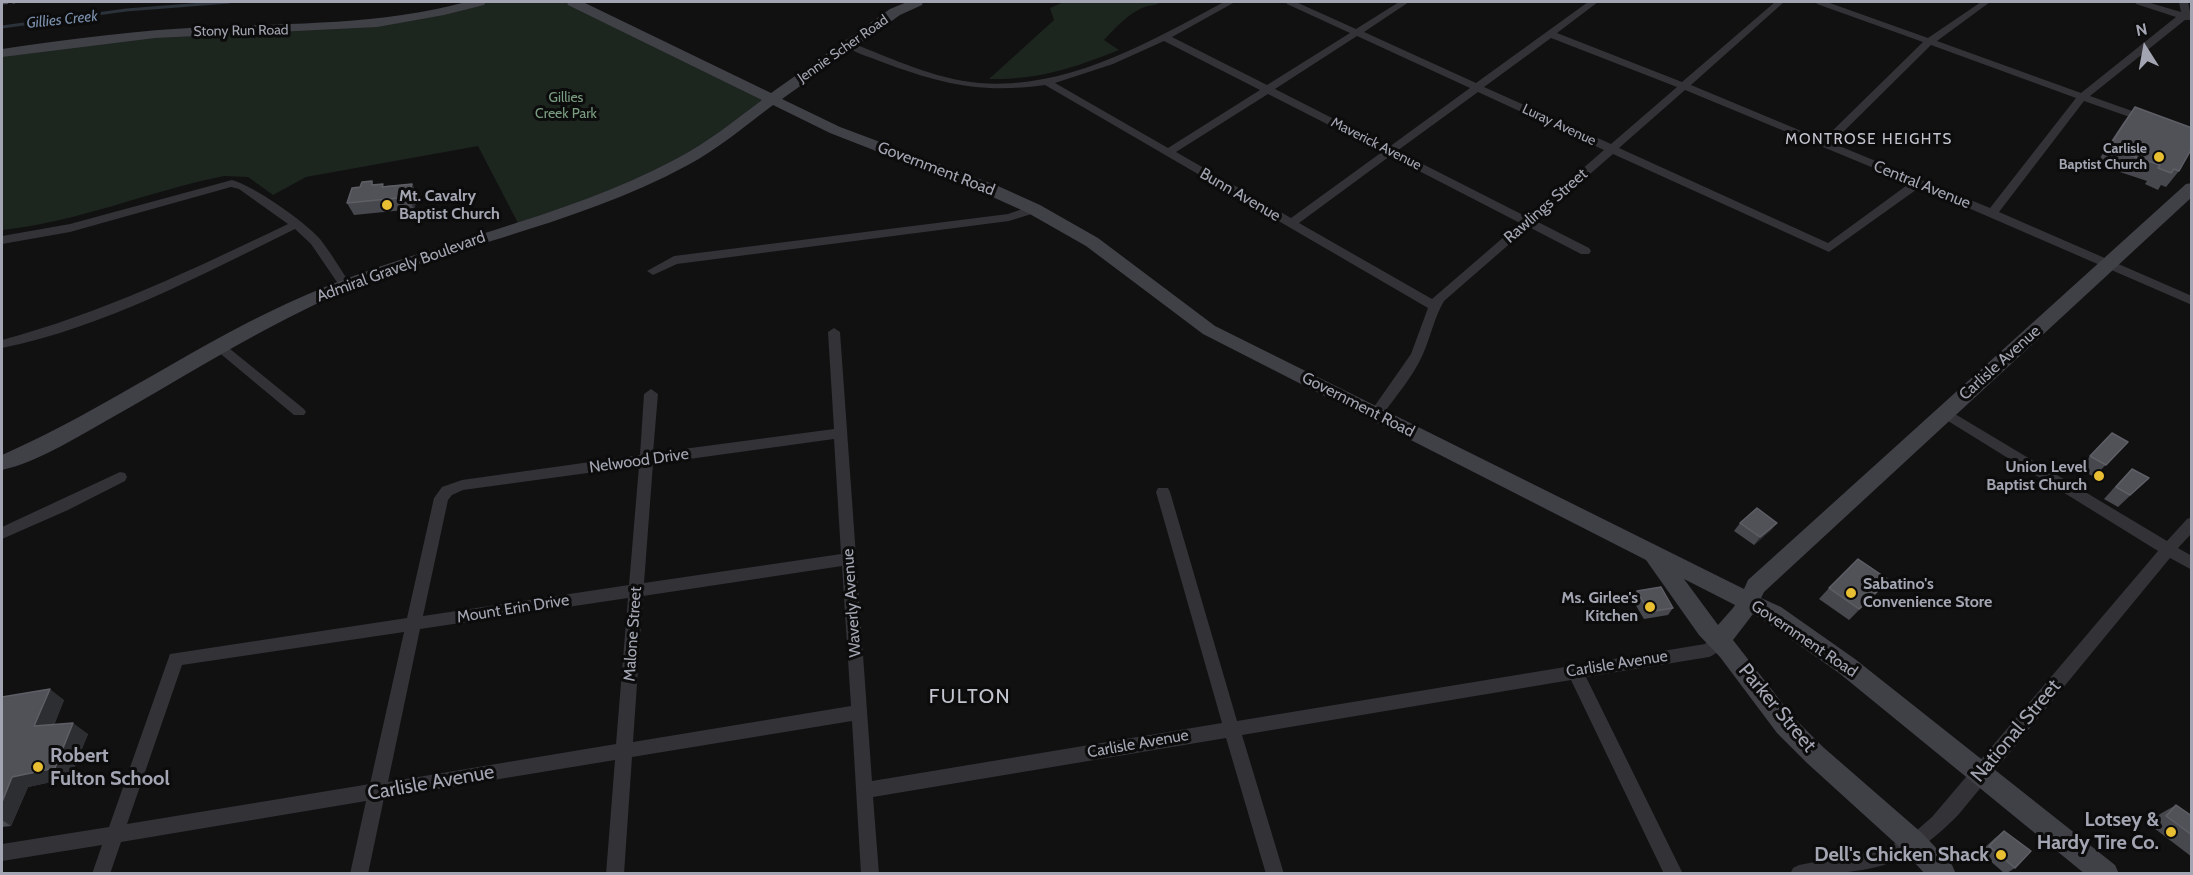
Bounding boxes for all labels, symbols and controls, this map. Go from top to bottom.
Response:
water label: Gillies Creek [25,7,99,33]
street label: Jennie Scher Road [794,12,892,86]
north arrow [2115,18,2175,78]
text: N [2134,19,2149,40]
street label: Stony Run Road [193,22,289,40]
park label: Gillies Creek Park [535,90,597,122]
street label: Luray Avenue [1519,101,1599,149]
street label: Maverick Avenue [1328,114,1424,174]
district label: MONTROSE HEIGHTS [1785,131,1953,149]
street label: Government Road [875,138,997,200]
place label: Carlisle Baptist Church [2059,141,2147,174]
marker: Carlisle Baptist Church [2152,150,2166,164]
street label: Central Avenue [1871,157,1973,213]
street label: Bunn Avenue [1196,164,1284,226]
street label: Rawlings Street [1500,165,1592,247]
place label: Mt. Cavalry Baptist Church [399,186,500,224]
marker: Mt. Cavalry Baptist Church [380,198,394,212]
street label: Admiral Gravely Boulevard [314,228,488,306]
street label: Carlisle Avenue [1955,322,2045,404]
street label: Government Road [1298,368,1418,442]
street label: Nelwood Drive [588,445,690,477]
place label: Union Level Baptist Church [1986,457,2087,495]
marker: Union Level Baptist Church [2092,469,2106,483]
street label: Waverly Avenue [839,548,865,658]
place label: Sabatino's Convenience Store [1863,574,1992,612]
street label: Malone Street [620,586,646,682]
marker: Sabatino's Convenience Store [1844,586,1858,600]
place label: Ms. Girlee's Kitchen [1561,588,1638,626]
street label: Mount Erin Drive [456,591,570,627]
street label: Government Road [1747,596,1861,682]
marker: Ms. Girlee's Kitchen [1643,600,1657,614]
street label: Carlisle Avenue [1565,646,1669,682]
street label: Parker Street [1733,659,1821,757]
street label: National Street [1966,675,2066,787]
district label: FULTON [929,685,1011,709]
street label: Carlisle Avenue [1086,726,1190,762]
place label: Robert Fulton School [50,744,170,791]
marker: Robert Fulton School [31,760,45,774]
street label: Carlisle Avenue [366,760,496,806]
place label: Lotsey & Hardy Tire Co. [2037,808,2159,855]
marker: Lotsey & Hardy Tire Co. [2164,825,2178,839]
place label: Dell's Chicken Shack [1814,843,1989,867]
marker: Dell's Chicken Shack [1994,848,2008,862]

